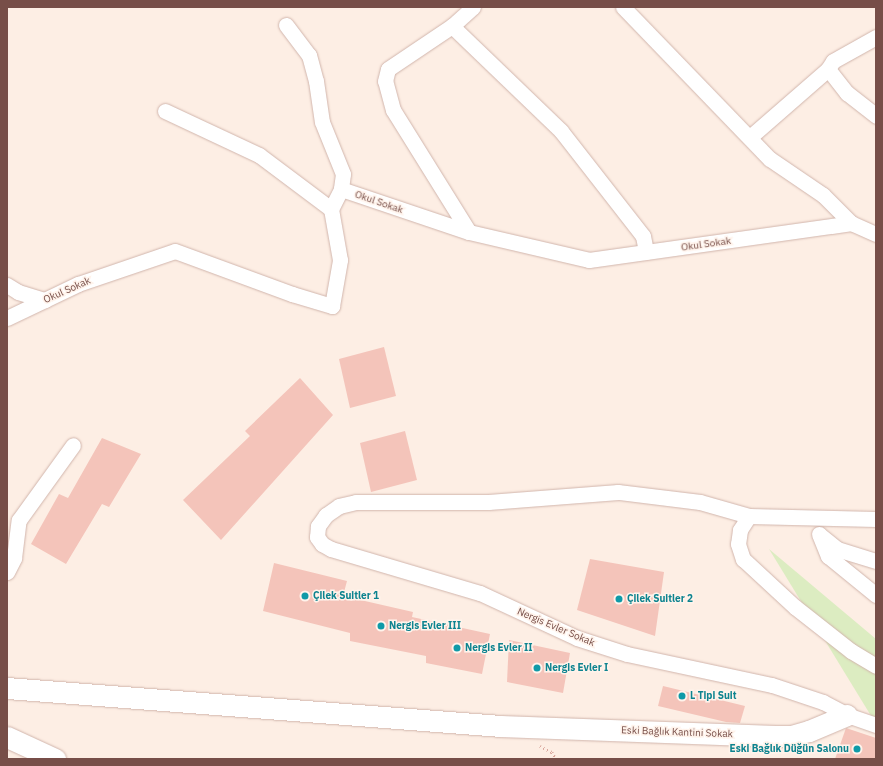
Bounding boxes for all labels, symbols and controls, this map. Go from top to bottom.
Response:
street label: Okul Sokak [353,188,405,216]
street label: Okul Sokak [680,235,732,253]
street label: Okul Sokak [42,274,92,306]
place label: Çilek Suitler 1 [313,590,379,602]
marker: Çilek Suitler 1 [300,591,310,601]
place label: Çilek Suitler 2 [627,593,693,605]
marker: Çilek Suitler 2 [614,594,624,604]
street label: Nergis Evler Sokak [515,605,597,649]
place label: Nergis Evler III [389,620,461,632]
marker: Nergis Evler III [376,621,386,631]
place label: Nergis Evler II [465,642,533,654]
marker: Nergis Evler II [452,643,462,653]
place label: Nergis Evler I [545,662,608,674]
marker: Nergis Evler I [532,663,542,673]
place label: L Tipi Suit [690,690,737,702]
marker: L Tipi Suit [677,691,687,701]
street label: Eski Bağlık Kantini Sokak [621,724,733,740]
place label: Eski Bağlık Düğün Salonu [730,743,849,755]
marker: Eski Bağlık Düğün Salonu [852,744,862,754]

